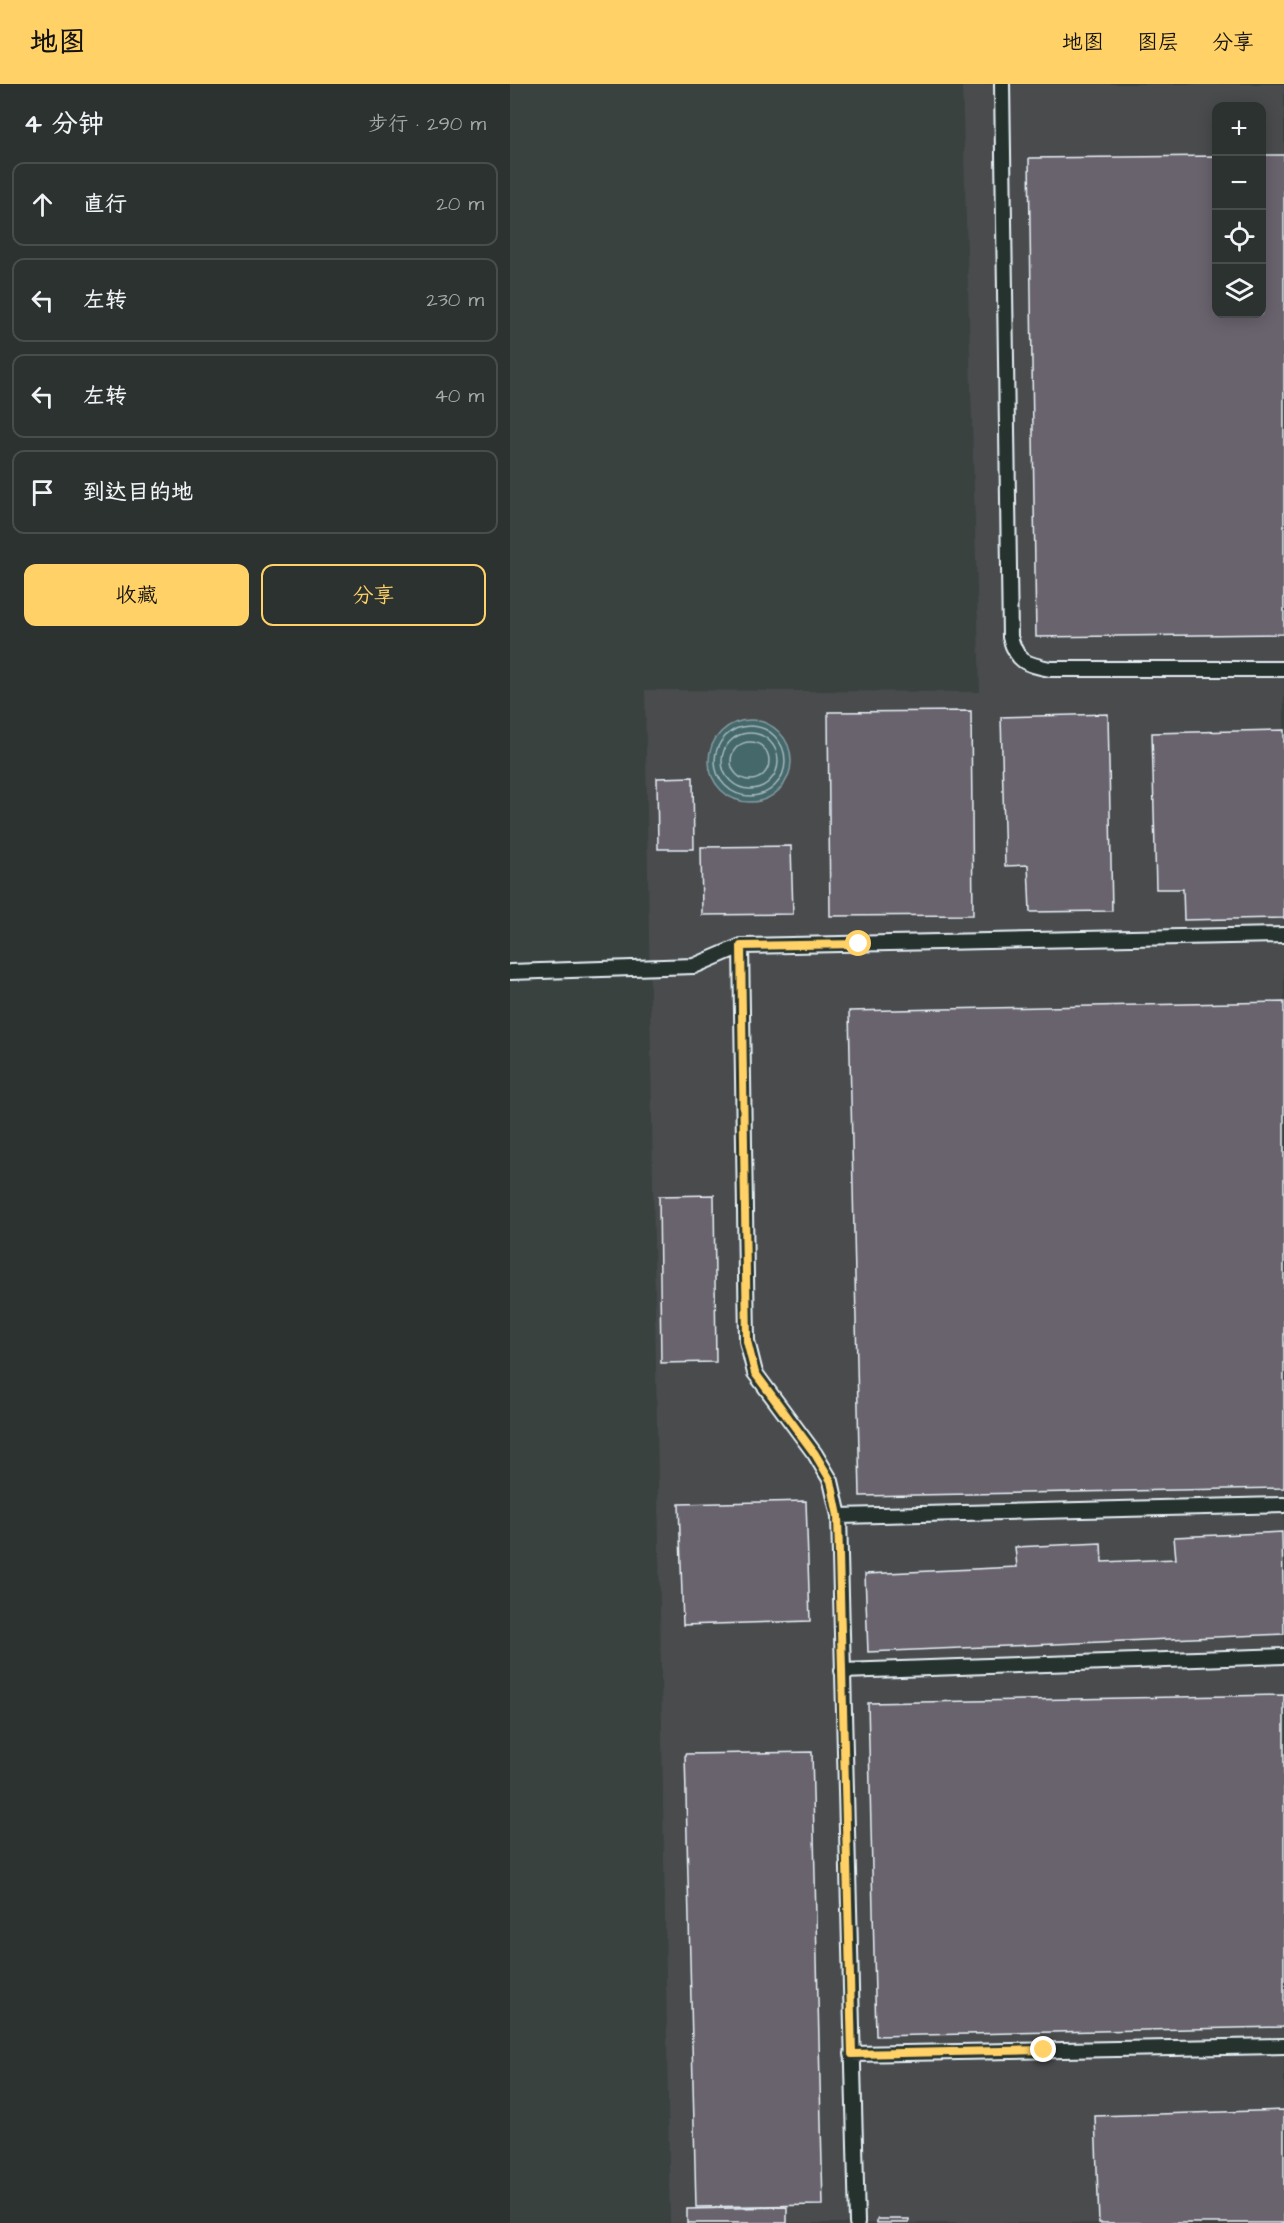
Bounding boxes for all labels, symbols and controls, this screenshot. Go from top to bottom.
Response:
text: 地图 [30,23,86,62]
text: 地图 [1062,28,1104,57]
text: 图层 [1137,28,1179,57]
text: 分享 [1212,28,1254,57]
map controls [1212,102,1266,318]
button: + [1212,102,1266,156]
text: 4 分钟 [24,106,104,142]
text: 步行 · 290 m [368,110,486,138]
button: − [1212,156,1266,210]
icon: ahead [26,188,59,221]
text: 直行 [83,189,127,220]
text: 20 m [436,190,484,218]
button: locate [1212,210,1266,264]
button: layers [1212,264,1266,318]
icon: left [26,284,59,317]
text: 左转 [83,285,127,316]
text: 230 m [426,286,484,314]
icon: left [26,380,59,413]
text: 左转 [83,381,127,412]
text: 40 m [434,382,484,410]
icon: arrive [26,476,59,509]
text: 到达目的地 [83,477,193,508]
button: 收藏 [24,564,249,626]
button: 分享 [261,564,486,626]
route start [845,930,871,956]
route end [1030,2036,1056,2062]

